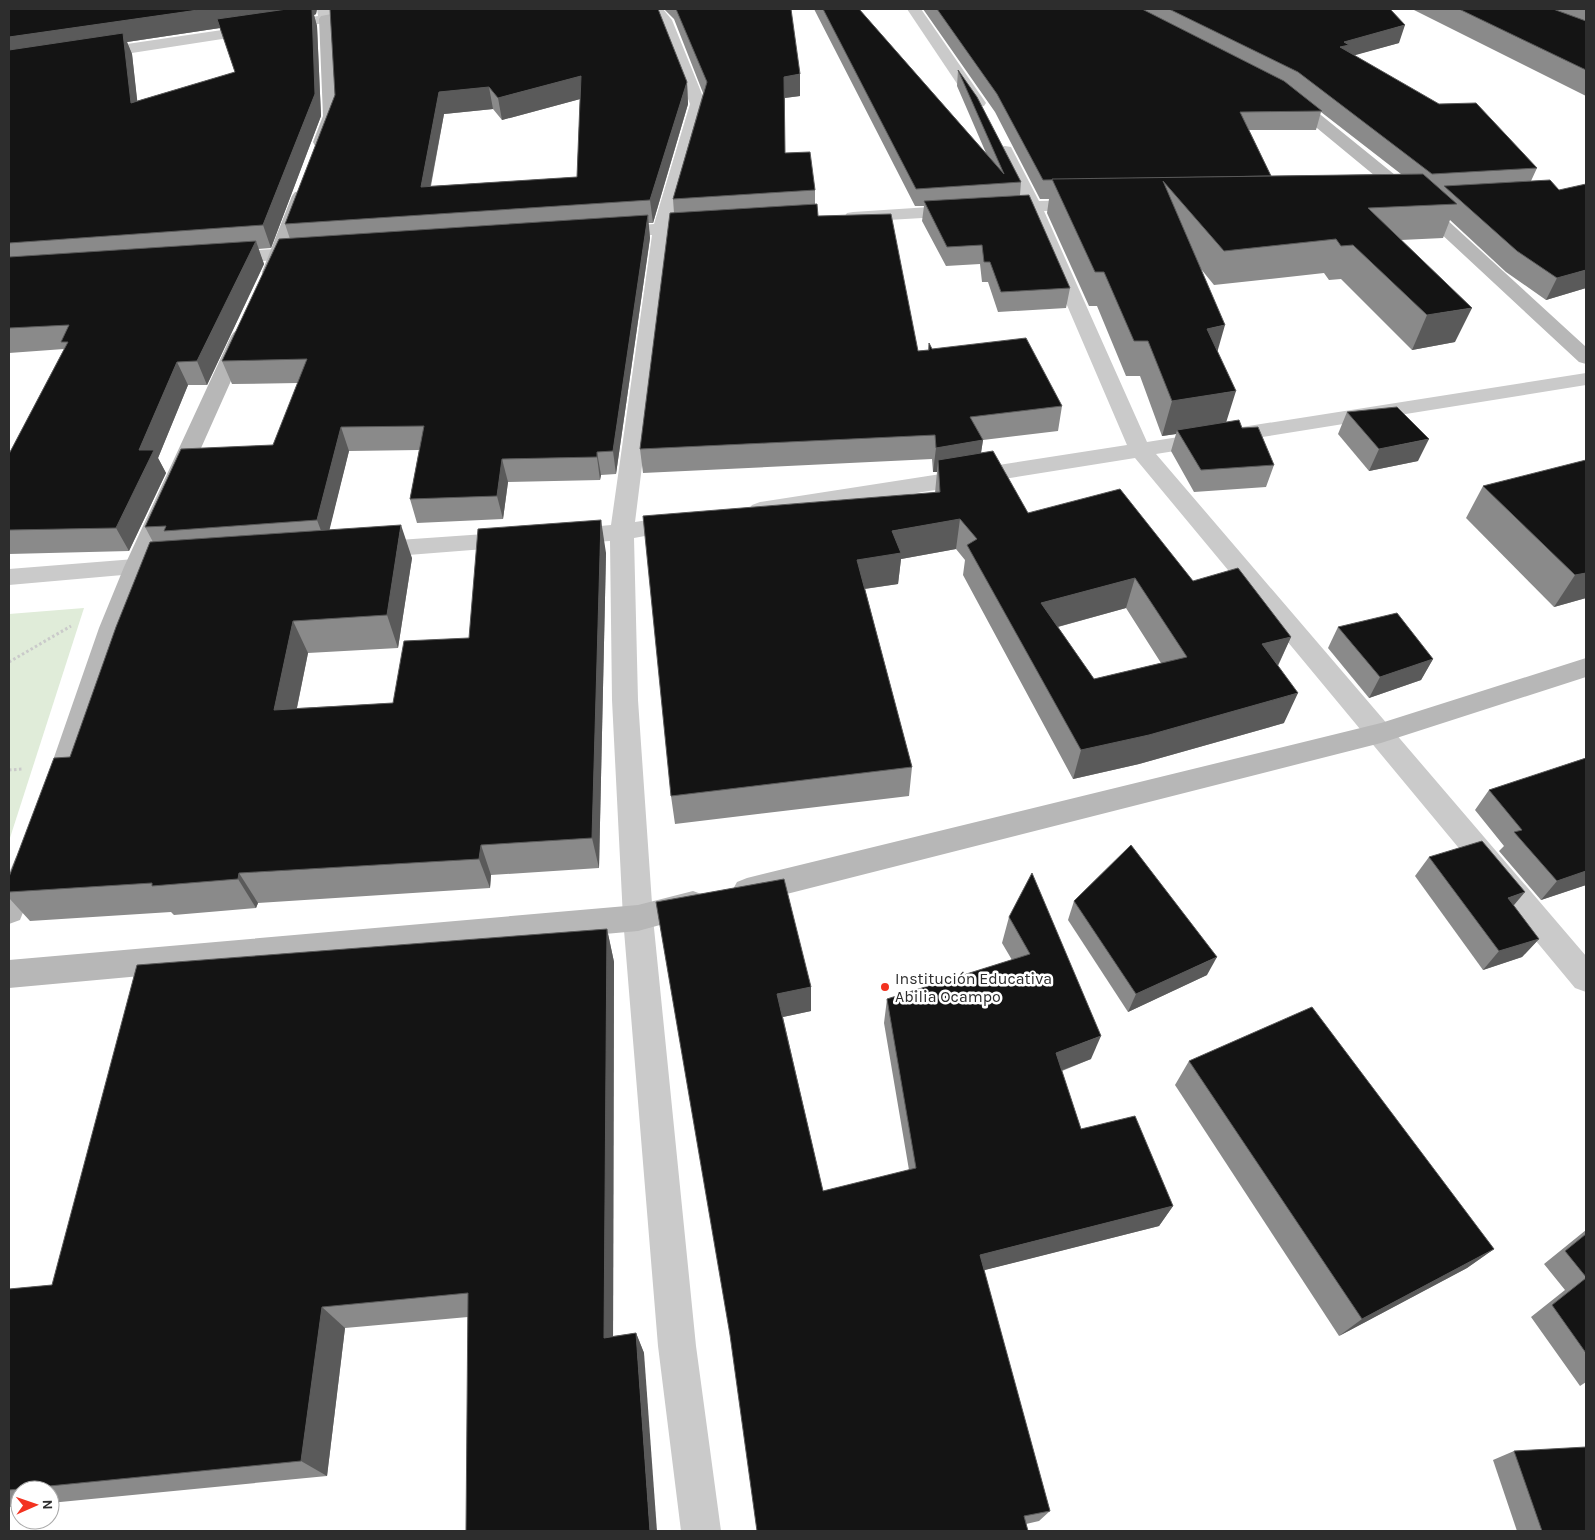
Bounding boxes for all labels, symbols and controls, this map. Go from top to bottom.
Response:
place label: Institución Educativa Abilia Ocampo [895,969,1052,1006]
marker: Institución Educativa Abilia Ocampo [879,981,891,993]
north arrow [10,1480,60,1530]
text: N [39,1499,56,1510]

